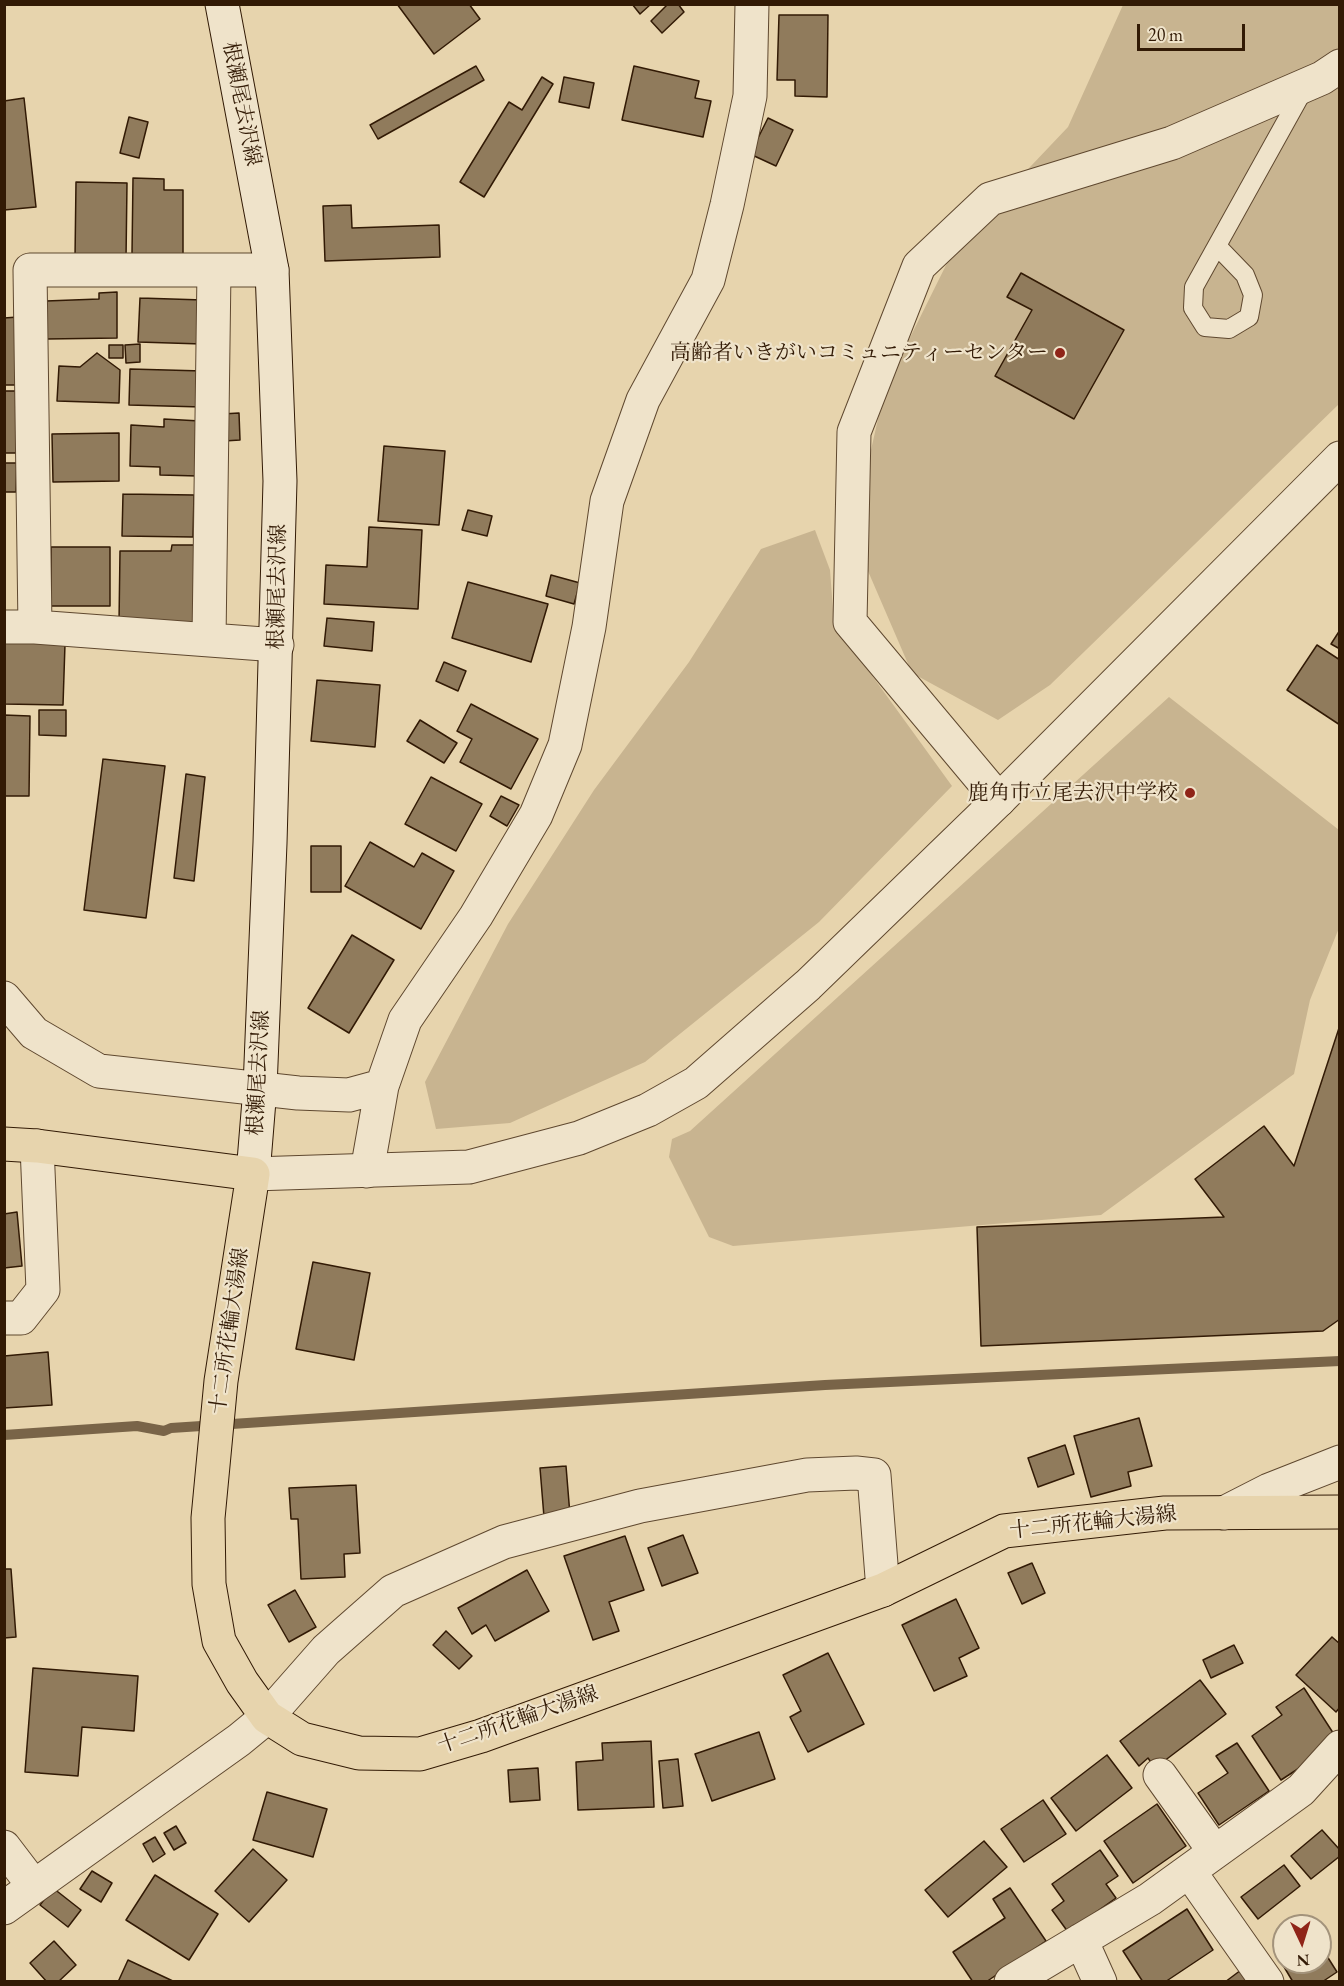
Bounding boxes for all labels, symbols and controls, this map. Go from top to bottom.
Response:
scale bar [1140,12,1248,50]
text: 20 m [1148,23,1183,46]
street label: 根瀬尾去沢線 [217,40,265,168]
place label: 高齢者いきがいコミュニティーセンター [670,340,1048,366]
marker: 高齢者いきがいコミュニティーセンター [1053,346,1067,360]
street label: 根瀬尾去沢線 [264,524,292,650]
place label: 鹿角市立尾去沢中学校 [968,780,1178,806]
marker: 鹿角市立尾去沢中学校 [1183,786,1197,800]
street label: 根瀬尾去沢線 [243,1009,275,1137]
street label: 十二所花輪大湯線 [206,1246,254,1416]
street label: 十二所花輪大湯線 [1008,1502,1178,1544]
street label: 十二所花輪大湯線 [434,1681,602,1759]
north arrow [1272,1914,1332,1974]
text: N [1296,1950,1310,1971]

